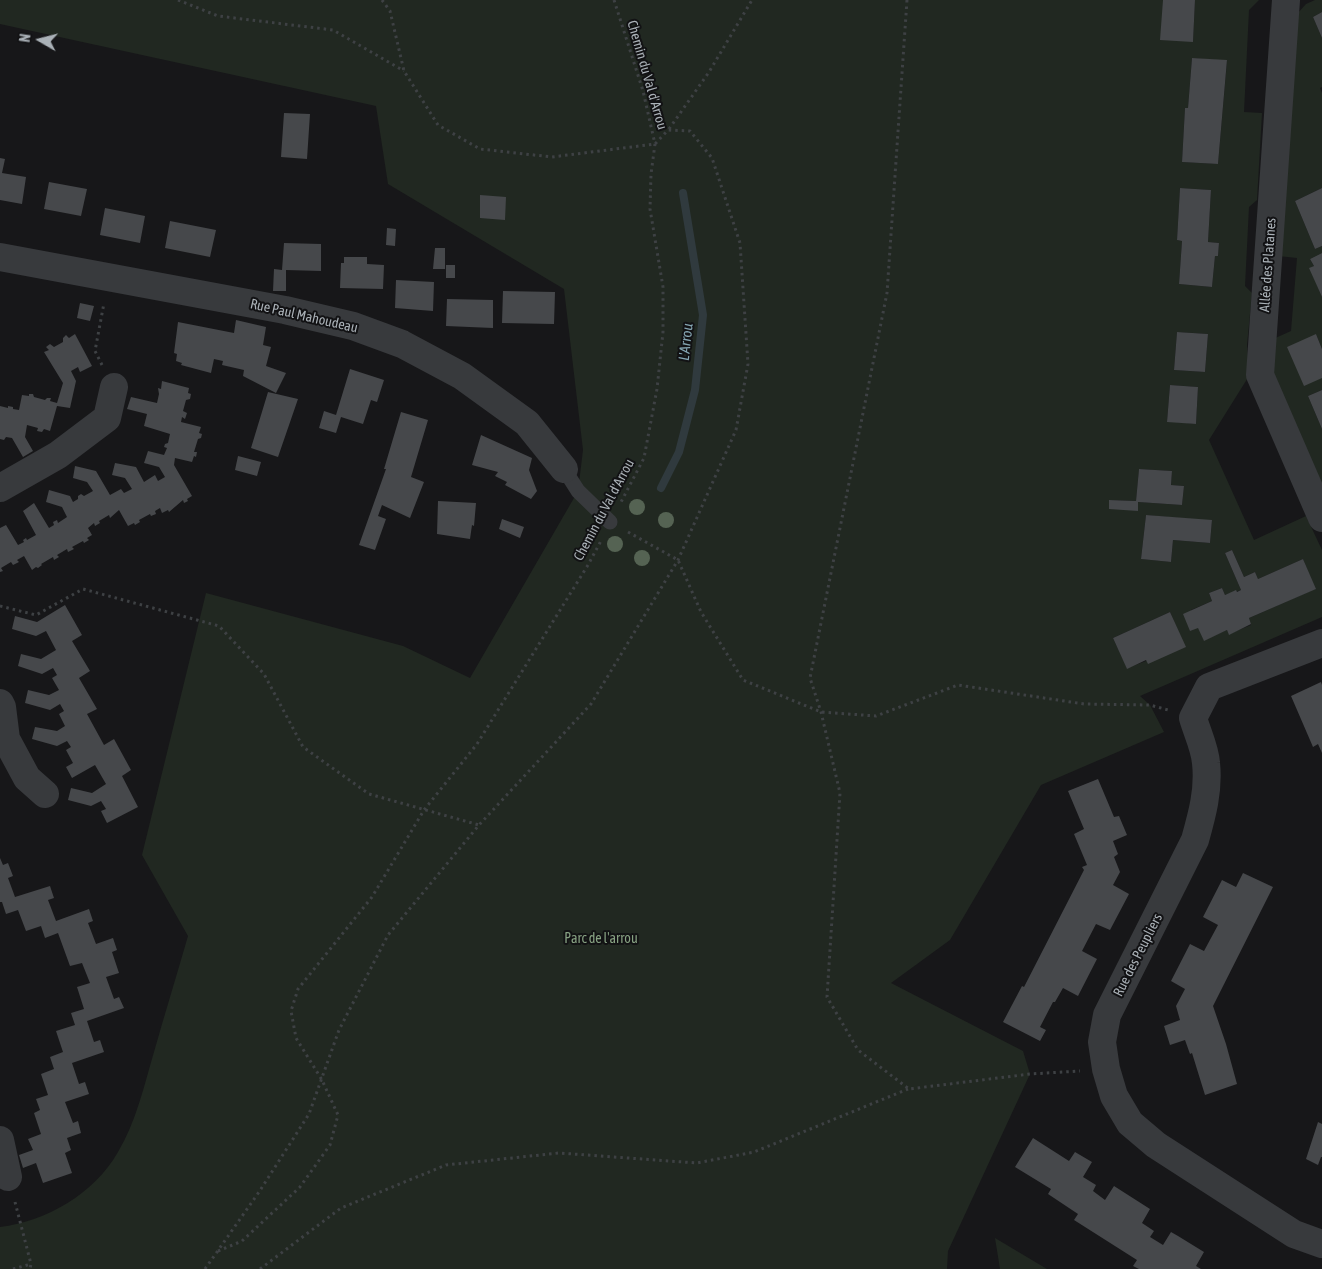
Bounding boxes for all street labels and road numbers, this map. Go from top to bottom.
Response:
street label: Chemin du Val d'Arrou [623,18,671,132]
street label: Allée des Platanes [1256,217,1280,313]
street label: Rue Paul Mahoudeau [249,295,359,337]
street label: Chemin du Val d'Arrou [570,456,638,564]
street label: Rue des Peupliers [1110,911,1166,999]

